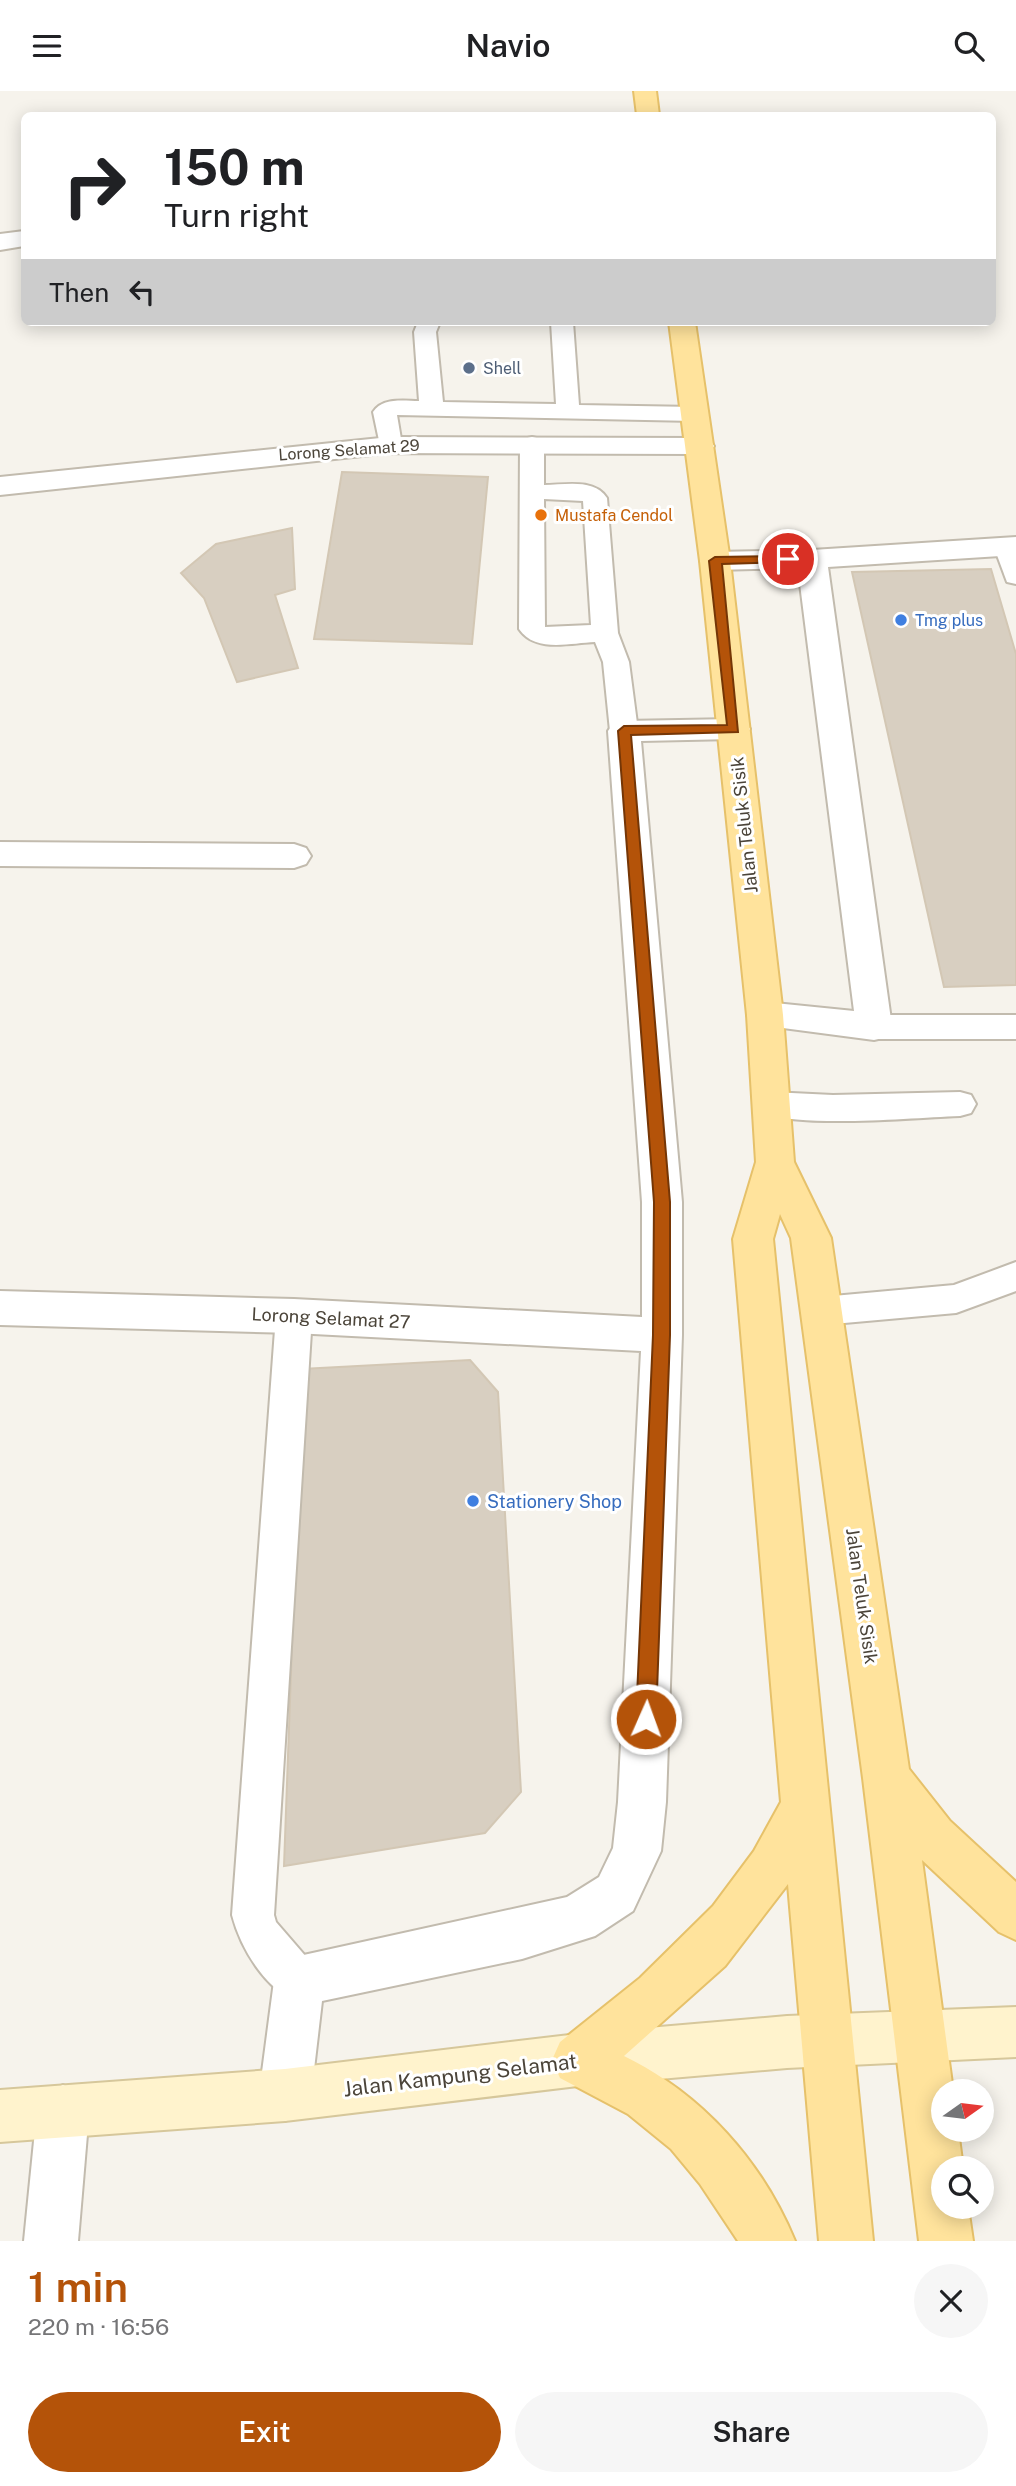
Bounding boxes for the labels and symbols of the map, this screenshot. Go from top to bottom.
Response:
place label: Shell [483,359,522,378]
marker: Shell [461,360,477,376]
street label: Lorong Selamat 29 [278,436,420,464]
place label: Mustafa Cendol [555,506,673,525]
marker: Mustafa Cendol [533,507,549,523]
pin [758,529,818,589]
place label: Tmg plus [915,611,983,630]
marker: Tmg plus [893,612,909,628]
street label: Jalan Teluk Sisik [726,756,762,894]
street label: Lorong Selamat 27 [251,1303,411,1333]
place label: Stationery Shop [487,1491,622,1512]
marker: Stationery Shop [465,1493,481,1509]
street label: Jalan Teluk Sisik [842,1527,882,1665]
position arrow [609,1682,683,1756]
street label: Jalan Kampung Selamat [342,2048,578,2102]
north arrow [931,2079,994,2142]

